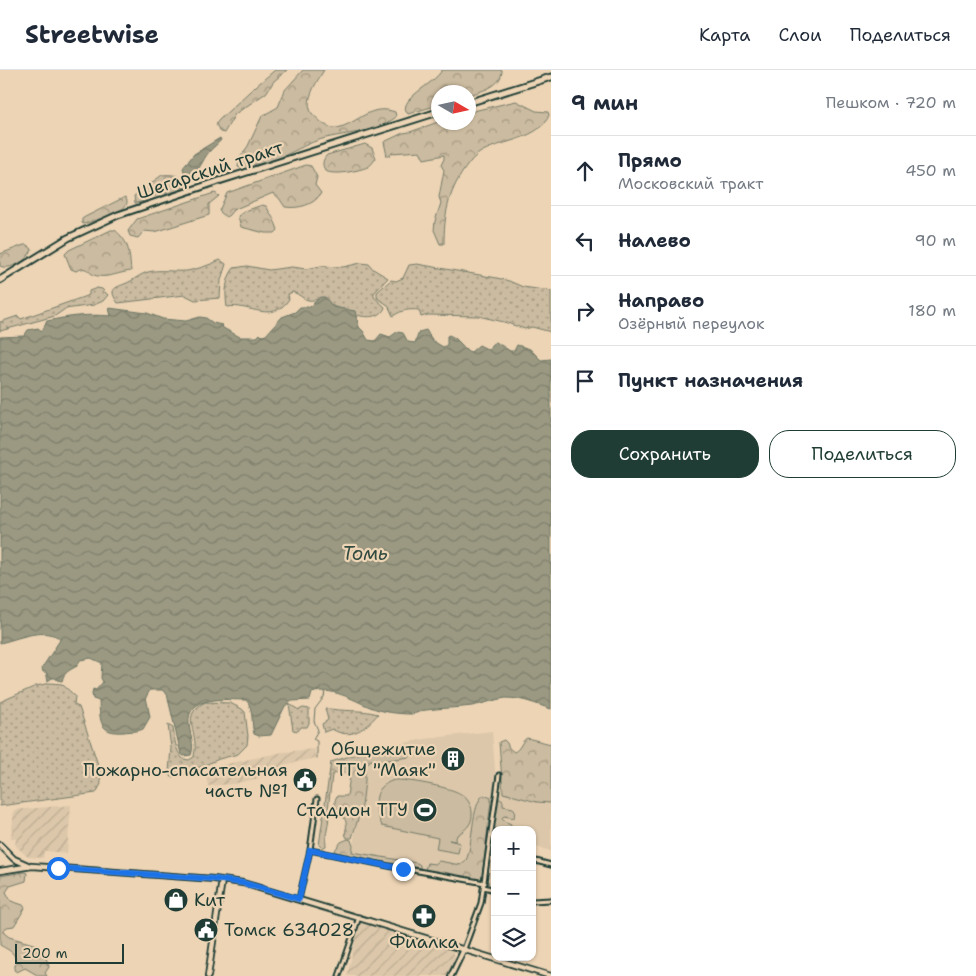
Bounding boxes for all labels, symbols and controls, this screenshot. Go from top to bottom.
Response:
text: Streetwise [25,19,159,51]
text: Карта [699,23,750,47]
text: Слои [778,23,822,47]
text: Поделиться [850,23,951,47]
north arrow [431,85,476,130]
text: 9 мин [571,89,638,117]
text: Пешком · 720 m [826,92,956,113]
street label: Шегарский тракт [134,135,287,205]
text: Прямо [618,148,682,173]
icon: ahead [571,157,599,185]
text: 450 m [905,160,956,181]
text: Московский тракт [618,173,763,194]
icon: left [571,227,599,255]
text: Налево [618,228,691,253]
text: 90 m [915,230,956,251]
text: Направо [618,288,704,313]
icon: right [571,297,599,325]
text: 180 m [908,300,956,321]
text: Озёрный переулок [618,313,764,334]
icon: arrive [571,367,599,395]
text: Пункт назначения [618,368,803,393]
button: Сохранить [571,430,759,478]
button: Поделиться [769,430,956,478]
water label: Томь [342,541,388,566]
place label: Общежитие ТГУ "Маяк" [331,737,436,782]
building icon: Общежитие ТГУ "Маяк" [440,746,466,772]
place label: Пожарно-спасательная часть №1 [83,758,288,803]
public building icon: Пожарно-спасательная часть №1 [292,767,318,793]
sports icon: Стадион ТГУ [412,797,438,823]
place label: Стадион ТГУ [296,798,408,822]
map controls [491,826,536,961]
button: + [491,826,536,871]
route start [47,857,70,880]
route end [392,858,415,881]
button: − [491,871,536,916]
shop icon: Кит [163,887,189,913]
place label: Кит [194,888,226,912]
pharmacy icon: Фиалка [411,903,437,929]
button: layers [491,916,536,961]
public building icon: Томск 634028 [193,917,219,943]
place label: Томск 634028 [224,918,354,942]
place label: Фиалка [389,930,459,954]
scale bar [15,941,124,964]
text: 200 m [22,944,68,962]

